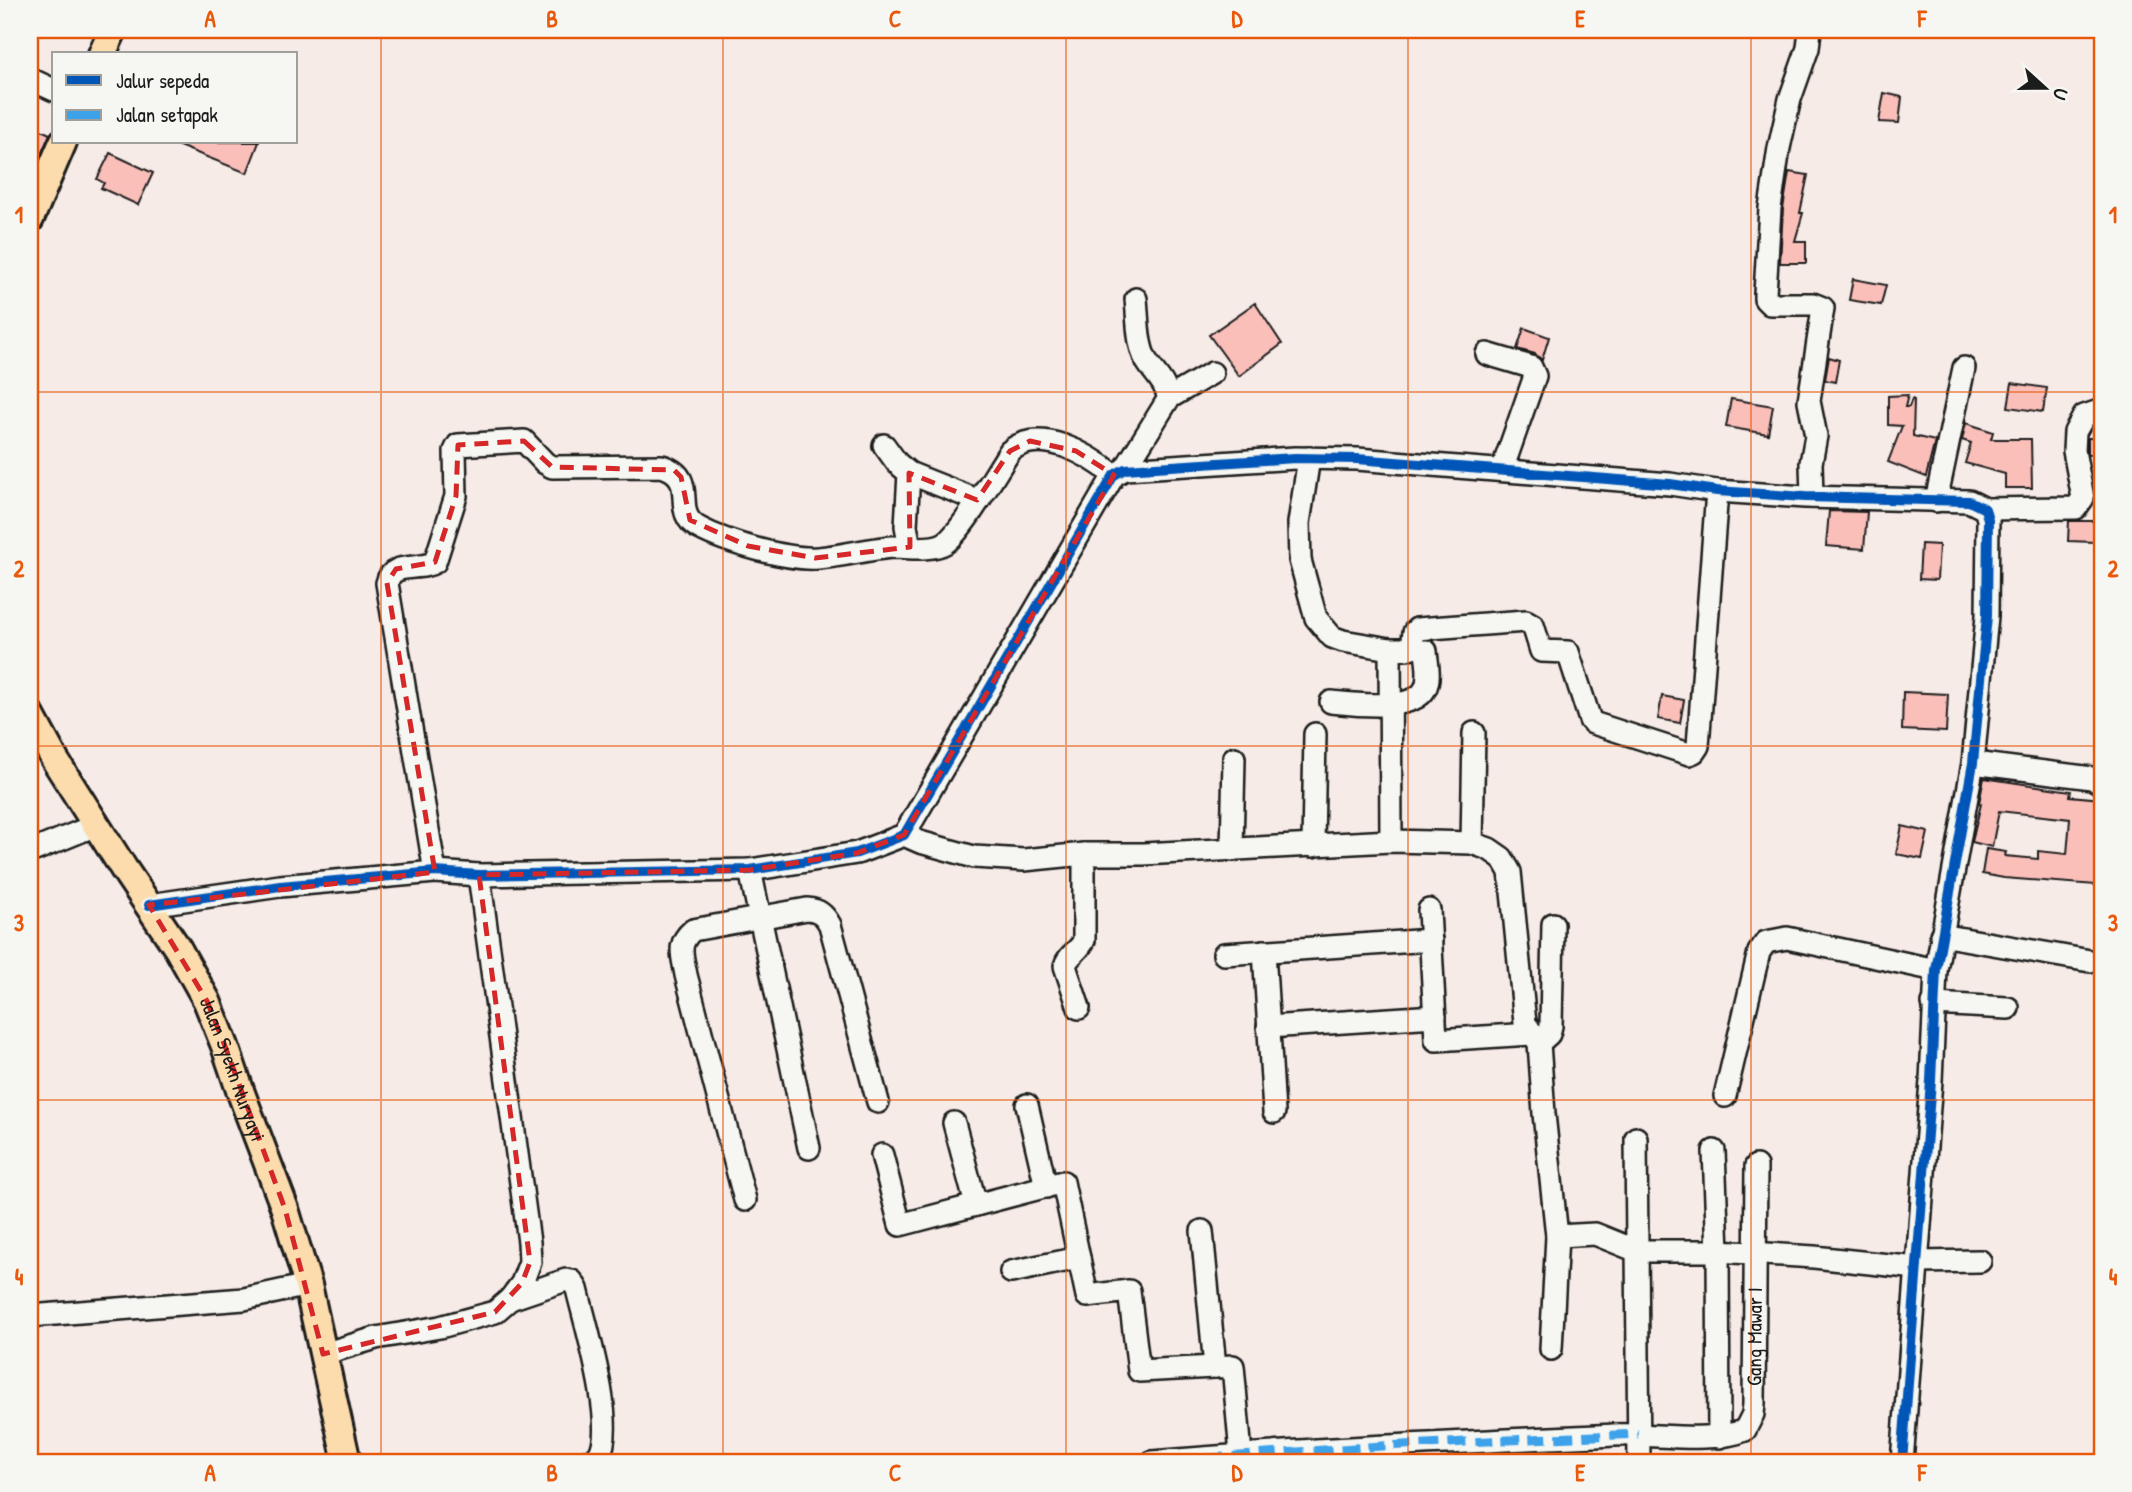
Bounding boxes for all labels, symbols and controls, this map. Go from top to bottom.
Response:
text: A [204,3,216,34]
text: B [546,3,558,34]
text: C [889,3,901,34]
text: D [1232,3,1244,34]
text: E [1575,3,1586,34]
text: F [1917,3,1928,34]
legend [52,52,298,144]
north arrow [2010,52,2080,122]
text: Jalur sepeda [116,66,209,95]
text: U [2047,85,2075,104]
text: Jalan setapak [116,100,218,129]
text: 1 [15,199,23,230]
text: 1 [2109,199,2117,230]
text: 2 [14,553,25,584]
text: 2 [2108,553,2119,584]
text: 3 [14,907,24,938]
text: 3 [2108,907,2118,938]
street label: Jalan Syekh Nuryayi [193,992,273,1145]
text: 4 [15,1261,24,1292]
text: 4 [2109,1261,2118,1292]
street label: Gang Mawar I [1739,1287,1769,1386]
text: A [204,1457,216,1488]
text: B [546,1457,558,1488]
text: C [889,1457,901,1488]
text: D [1232,1457,1244,1488]
text: E [1575,1457,1586,1488]
text: F [1917,1457,1928,1488]

